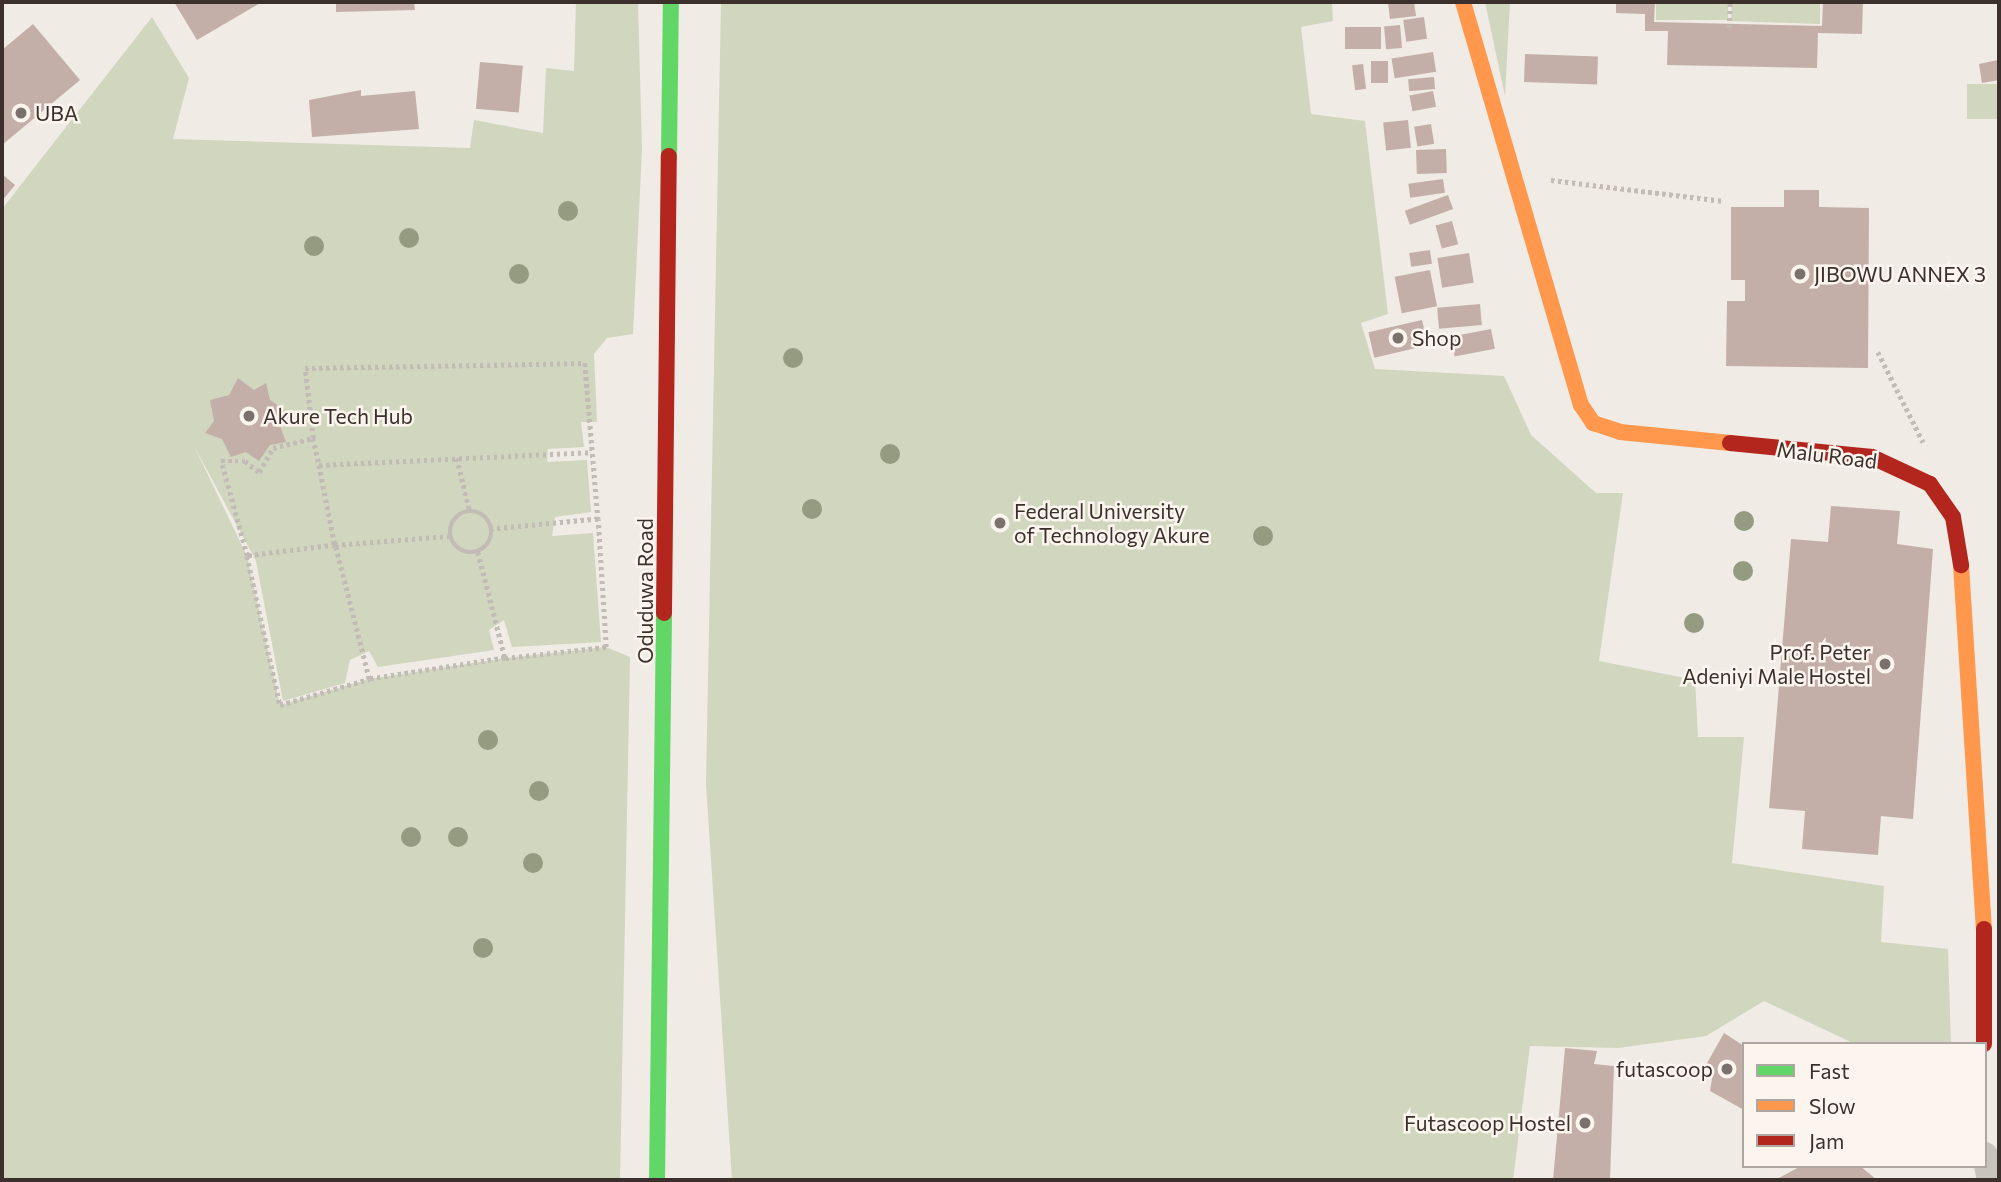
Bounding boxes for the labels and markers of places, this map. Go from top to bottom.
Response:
place label: UBA [35,100,78,126]
marker: UBA [13,105,29,121]
place label: JIBOWU ANNEX 3 [1814,261,1986,287]
marker: JIBOWU ANNEX 3 [1792,266,1808,282]
place label: Shop [1412,325,1461,351]
marker: Shop [1390,330,1406,346]
place label: Akure Tech Hub [263,403,413,429]
marker: Akure Tech Hub [241,408,257,424]
place label: Federal University of Technology Akure [1014,498,1209,548]
marker: Federal University of Technology Akure [992,515,1008,531]
place label: Prof. Peter Adeniyi Male Hostel [1682,639,1871,689]
marker: Prof. Peter Adeniyi Male Hostel [1877,656,1893,672]
place label: futascoop [1616,1056,1713,1082]
marker: futascoop [1719,1061,1735,1077]
place label: Futascoop Hostel [1404,1110,1571,1136]
marker: Futascoop Hostel [1577,1115,1593,1131]

